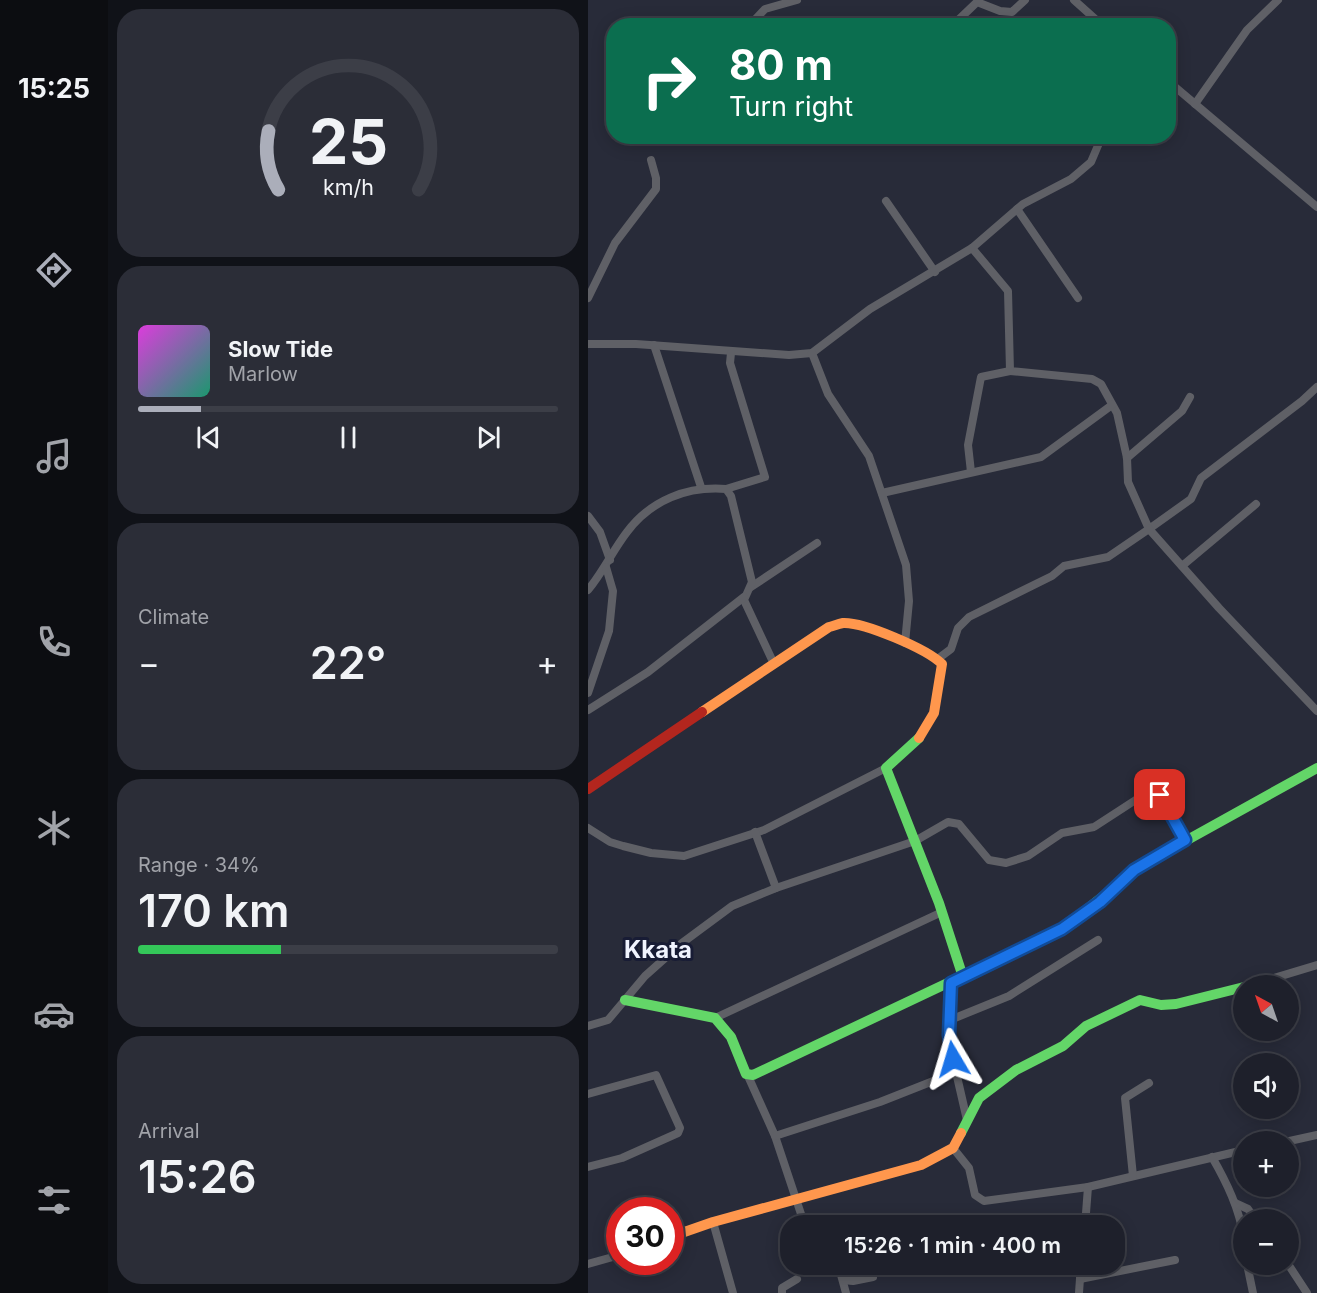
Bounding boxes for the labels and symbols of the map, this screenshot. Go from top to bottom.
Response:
pin [1134,769,1185,820]
district label: Kkata [624,935,692,964]
north arrow [1233,975,1299,1041]
position arrow [921,1027,985,1091]
speed limit sign: 30 [606,1197,684,1275]

